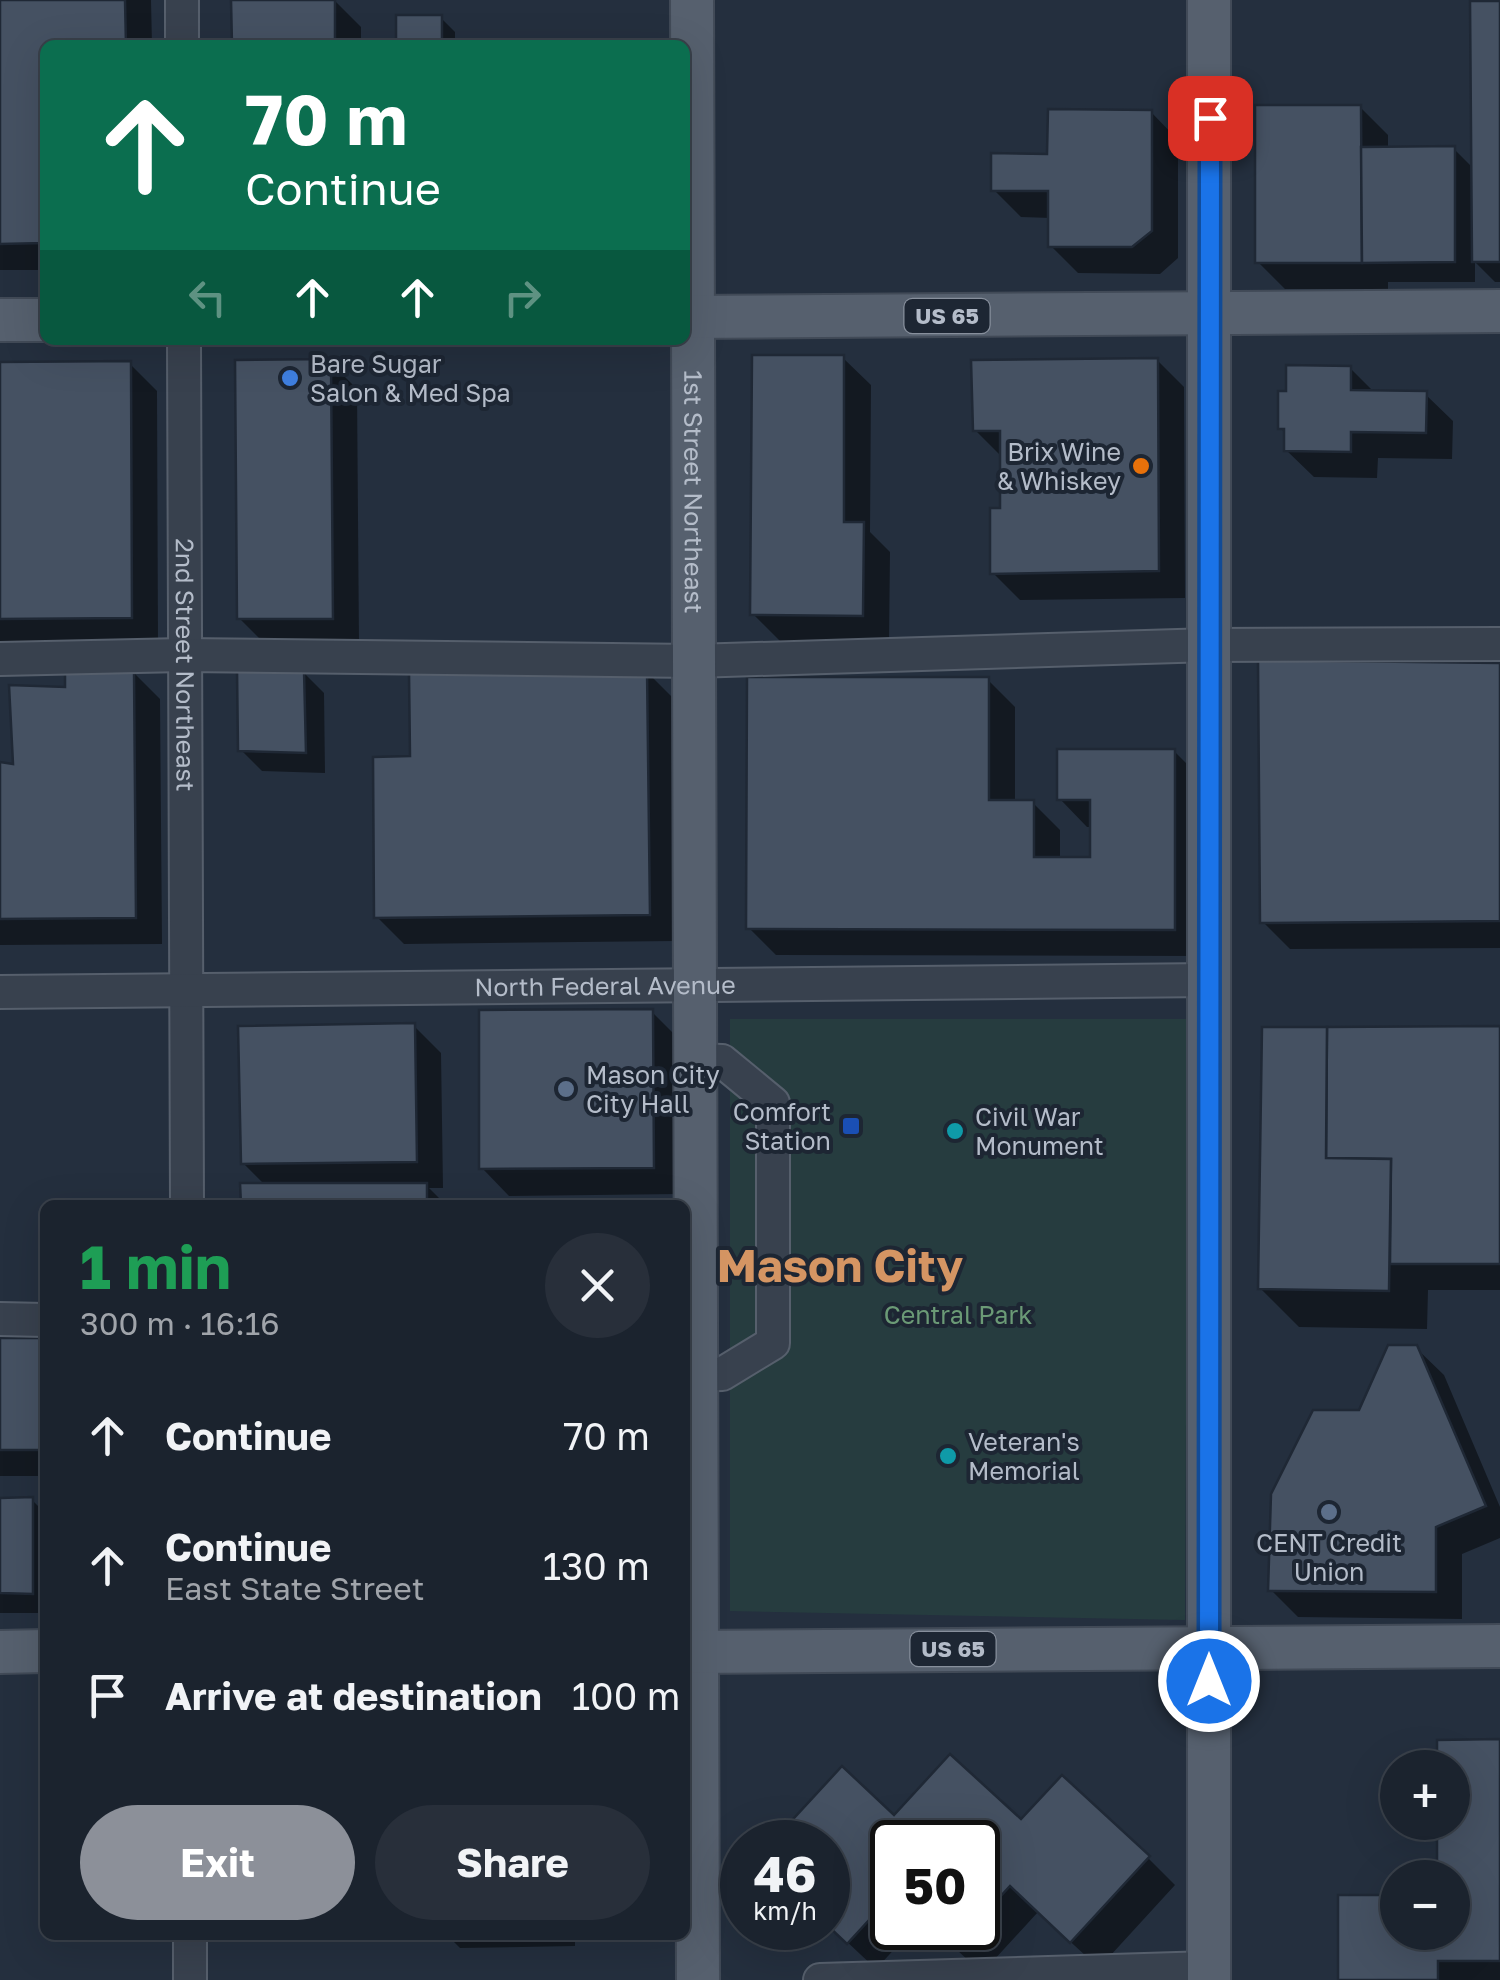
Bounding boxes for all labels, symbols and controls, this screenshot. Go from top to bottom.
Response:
text: 70 m [245,76,407,160]
pin [1168,76,1253,161]
icon: ahead [80,80,210,210]
icon: arrive [1183,91,1238,146]
text: Continue [245,161,441,215]
icon: left [180,270,235,325]
icon: ahead [285,270,340,325]
icon: ahead [390,270,445,325]
icon: right [495,270,550,325]
road number: US 65 [904,299,990,333]
place label: Bare Sugar Salon & Med Spa [310,348,511,408]
marker: Bare Sugar Salon & Med Spa [279,367,301,389]
street label: 1st Street Northeast [678,370,710,614]
place label: Brix Wine & Whiskey [997,436,1121,496]
marker: Brix Wine & Whiskey [1130,455,1152,477]
street label: 2nd Street Northeast [170,538,202,792]
street label: North Federal Avenue [474,969,736,1002]
place label: Mason City City Hall [586,1059,720,1119]
marker: Mason City City Hall [555,1078,577,1100]
place label: Comfort Station [733,1096,831,1156]
place label: Civil War Monument [975,1101,1104,1161]
marker: Comfort Station [840,1115,862,1137]
marker: Civil War Monument [944,1120,966,1142]
text: 1 min [80,1230,231,1302]
button: close [545,1233,650,1338]
district label: Mason City [717,1238,963,1292]
park label: Central Park [884,1299,1032,1330]
text: 300 m · 16:16 [80,1304,280,1342]
icon: ahead [80,1408,135,1463]
text: Continue [165,1413,331,1458]
text: 70 m [563,1413,650,1458]
place label: Veteran's Memorial [968,1426,1080,1486]
marker: Veteran's Memorial [937,1445,959,1467]
marker: CENT Credit Union [1318,1501,1340,1523]
text: Continue [165,1524,331,1569]
place label: CENT Credit Union [1256,1527,1402,1587]
icon: ahead [80,1538,135,1593]
text: 130 m [543,1543,650,1588]
text: East State Street [165,1569,425,1607]
position arrow [1157,1629,1261,1733]
road number: US 65 [910,1632,996,1666]
icon: arrive [80,1668,135,1723]
text: Arrive at destination [165,1673,542,1718]
text: 100 m [572,1673,680,1718]
map controls [1380,1750,1470,1950]
button: + [1380,1750,1470,1840]
button: Exit [80,1805,355,1920]
button: Share [375,1805,650,1920]
speed limit sign: 50 [870,1820,1000,1950]
text: 46 [753,1843,816,1903]
button: − [1380,1860,1470,1950]
text: km/h [753,1895,817,1926]

